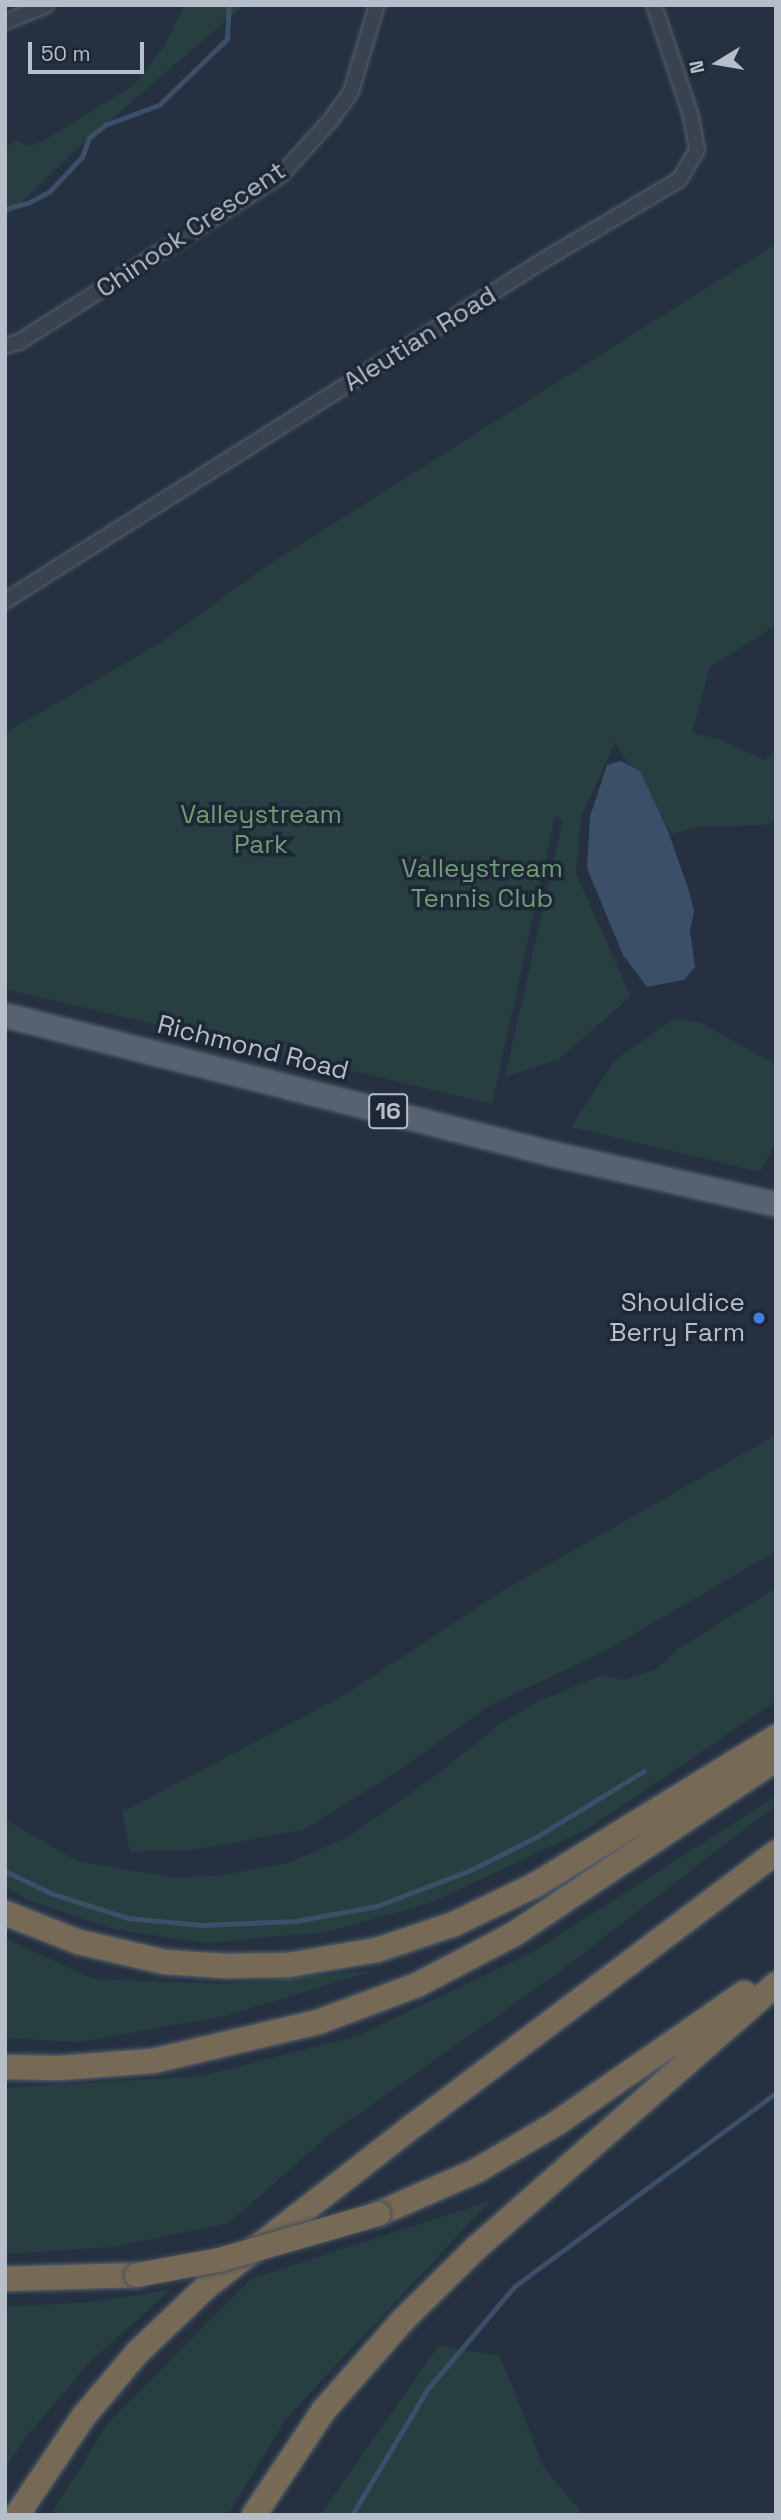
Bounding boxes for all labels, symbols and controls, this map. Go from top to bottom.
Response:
scale bar [32,28,147,72]
north arrow [683,28,753,98]
text: 50 m [41,40,91,67]
text: N [683,58,710,76]
street label: Chinook Crescent [91,155,291,305]
street label: Aleutian Road [338,280,502,398]
park label: Valleystream Park [180,799,342,860]
park label: Valleystream Tennis Club [401,853,563,914]
street label: Richmond Road [154,1009,352,1087]
road number: 16 [367,1091,409,1132]
place label: Shouldice Berry Farm [609,1287,745,1348]
marker: Shouldice Berry Farm [751,1310,767,1326]

